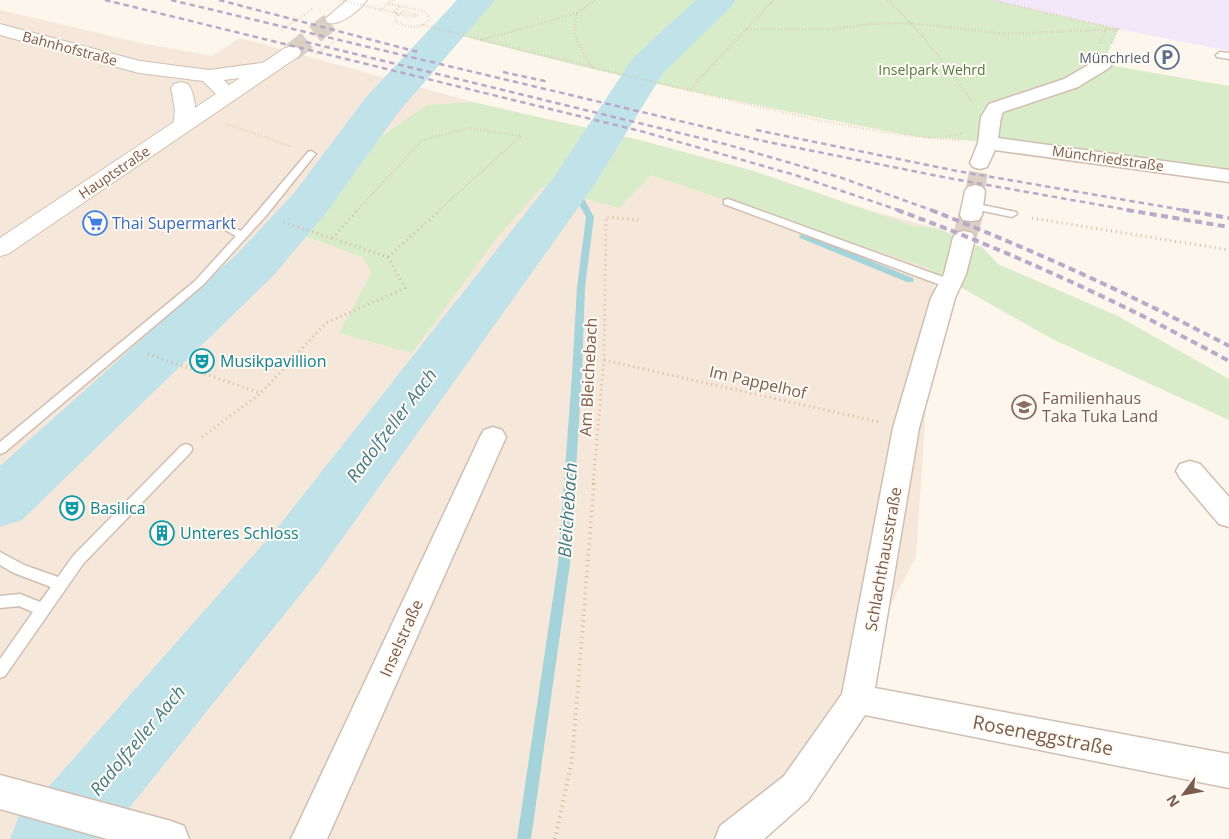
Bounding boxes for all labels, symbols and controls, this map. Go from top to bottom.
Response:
street label: Bahnhofstraße [20,26,120,70]
parking icon: Münchried [1154,44,1180,70]
place label: Münchried [1079,48,1150,67]
park label: Inselpark Wehrd [878,60,986,79]
street label: Hauptstraße [75,141,153,203]
street label: Münchriedstraße [1051,141,1165,175]
supermarket icon: Thai Supermarkt [82,210,108,236]
place label: Thai Supermarkt [112,212,236,234]
street label: Am Bleichebach [574,317,602,437]
theatre icon: Musikpavillion [189,348,215,374]
place label: Musikpavillion [220,350,327,372]
street label: Im Pappelhof [707,360,810,404]
water label: Radolfzeller Aach [340,363,442,487]
place label: Familienhaus Taka Tuka Land [1042,387,1158,427]
school or university icon: Familienhaus Taka Tuka Land [1011,394,1037,420]
water label: Bleichebach [552,462,582,558]
street label: Schlachthausstraße [859,485,907,633]
theatre icon: Basilica [59,495,85,521]
place label: Basilica [90,497,146,519]
building icon: Unteres Schloss [149,520,175,546]
place label: Unteres Schloss [180,522,299,544]
street label: Inselstraße [374,596,428,680]
water label: Radolfzeller Aach [84,680,190,800]
street label: Roseneggstraße [971,709,1115,761]
north arrow [1159,769,1209,819]
text: N [1161,791,1184,811]

